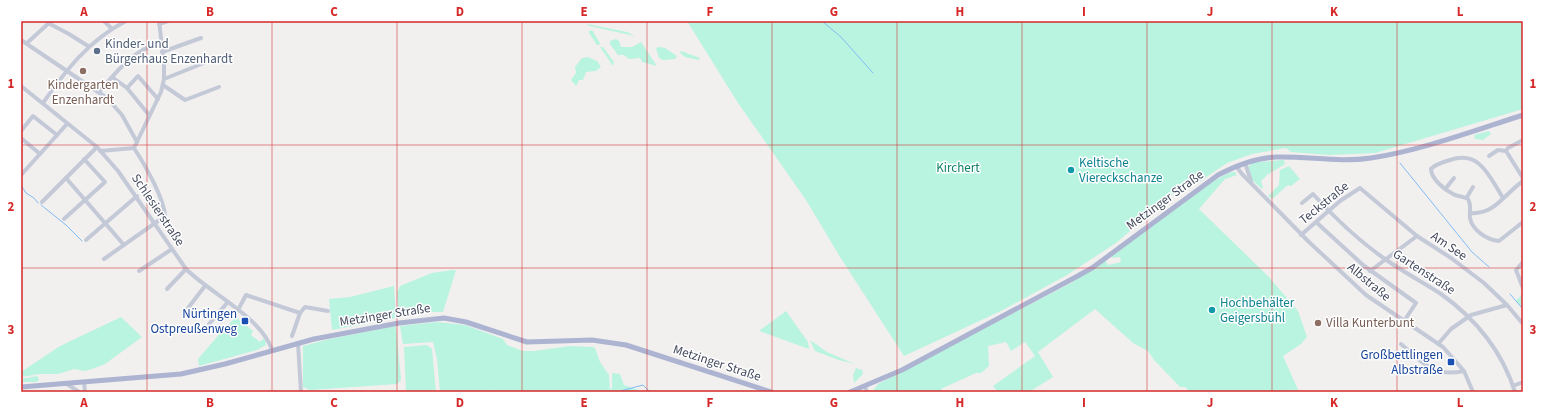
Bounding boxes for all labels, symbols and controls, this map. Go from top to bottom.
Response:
text: A [79,3,88,21]
text: B [206,3,214,21]
text: C [330,3,338,21]
text: D [456,3,464,21]
text: E [580,3,588,21]
text: F [707,3,714,21]
text: G [830,3,838,21]
text: H [956,3,964,21]
text: I [1082,3,1086,21]
text: J [1207,3,1213,21]
text: K [1330,3,1339,21]
text: L [1457,3,1464,21]
place label: Kinder- und Bürgerhaus Enzenhardt [105,35,233,68]
marker: Kinder- und Bürgerhaus Enzenhardt [92,46,102,56]
marker: Kindergarten Enzenhardt [78,66,88,76]
text: 1 [8,75,15,93]
text: 1 [1530,75,1537,93]
place label: Kindergarten Enzenhardt [47,76,119,109]
place label: Keltische Viereckschanze [1079,154,1163,187]
park label: Kirchert [936,159,980,177]
marker: Keltische Viereckschanze [1066,165,1076,175]
street label: Metzinger Straße [1123,166,1207,234]
street label: Schlesierstraße [127,170,189,250]
street label: Teckstraße [1295,177,1353,229]
text: 2 [8,198,15,216]
text: 2 [1530,198,1537,216]
street label: Am See [1427,227,1471,265]
street label: Gartenstraße [1389,245,1459,299]
street label: Albstraße [1343,258,1395,306]
place label: Hochbehälter Geigersbühl [1220,294,1295,327]
street label: Metzinger Straße [338,299,432,331]
place label: Nürtingen Ostpreußenweg [150,305,237,338]
marker: Hochbehälter Geigersbühl [1207,305,1217,315]
place label: Villa Kunterbunt [1326,314,1415,332]
marker: Nürtingen Ostpreußenweg [240,316,250,326]
marker: Villa Kunterbunt [1313,318,1323,328]
text: 3 [8,321,15,339]
text: 3 [1530,321,1537,339]
street label: Metzinger Straße [671,340,763,386]
place label: Großbettlingen Albstraße [1360,346,1443,379]
marker: Großbettlingen Albstraße [1446,357,1456,367]
text: A [79,394,88,412]
text: B [206,394,214,412]
text: C [330,394,338,412]
text: D [456,394,464,412]
text: E [580,394,588,412]
text: F [707,394,714,412]
text: G [830,394,838,412]
text: H [956,394,964,412]
text: I [1082,394,1086,412]
text: J [1207,394,1213,412]
text: K [1330,394,1339,412]
text: L [1457,394,1464,412]

